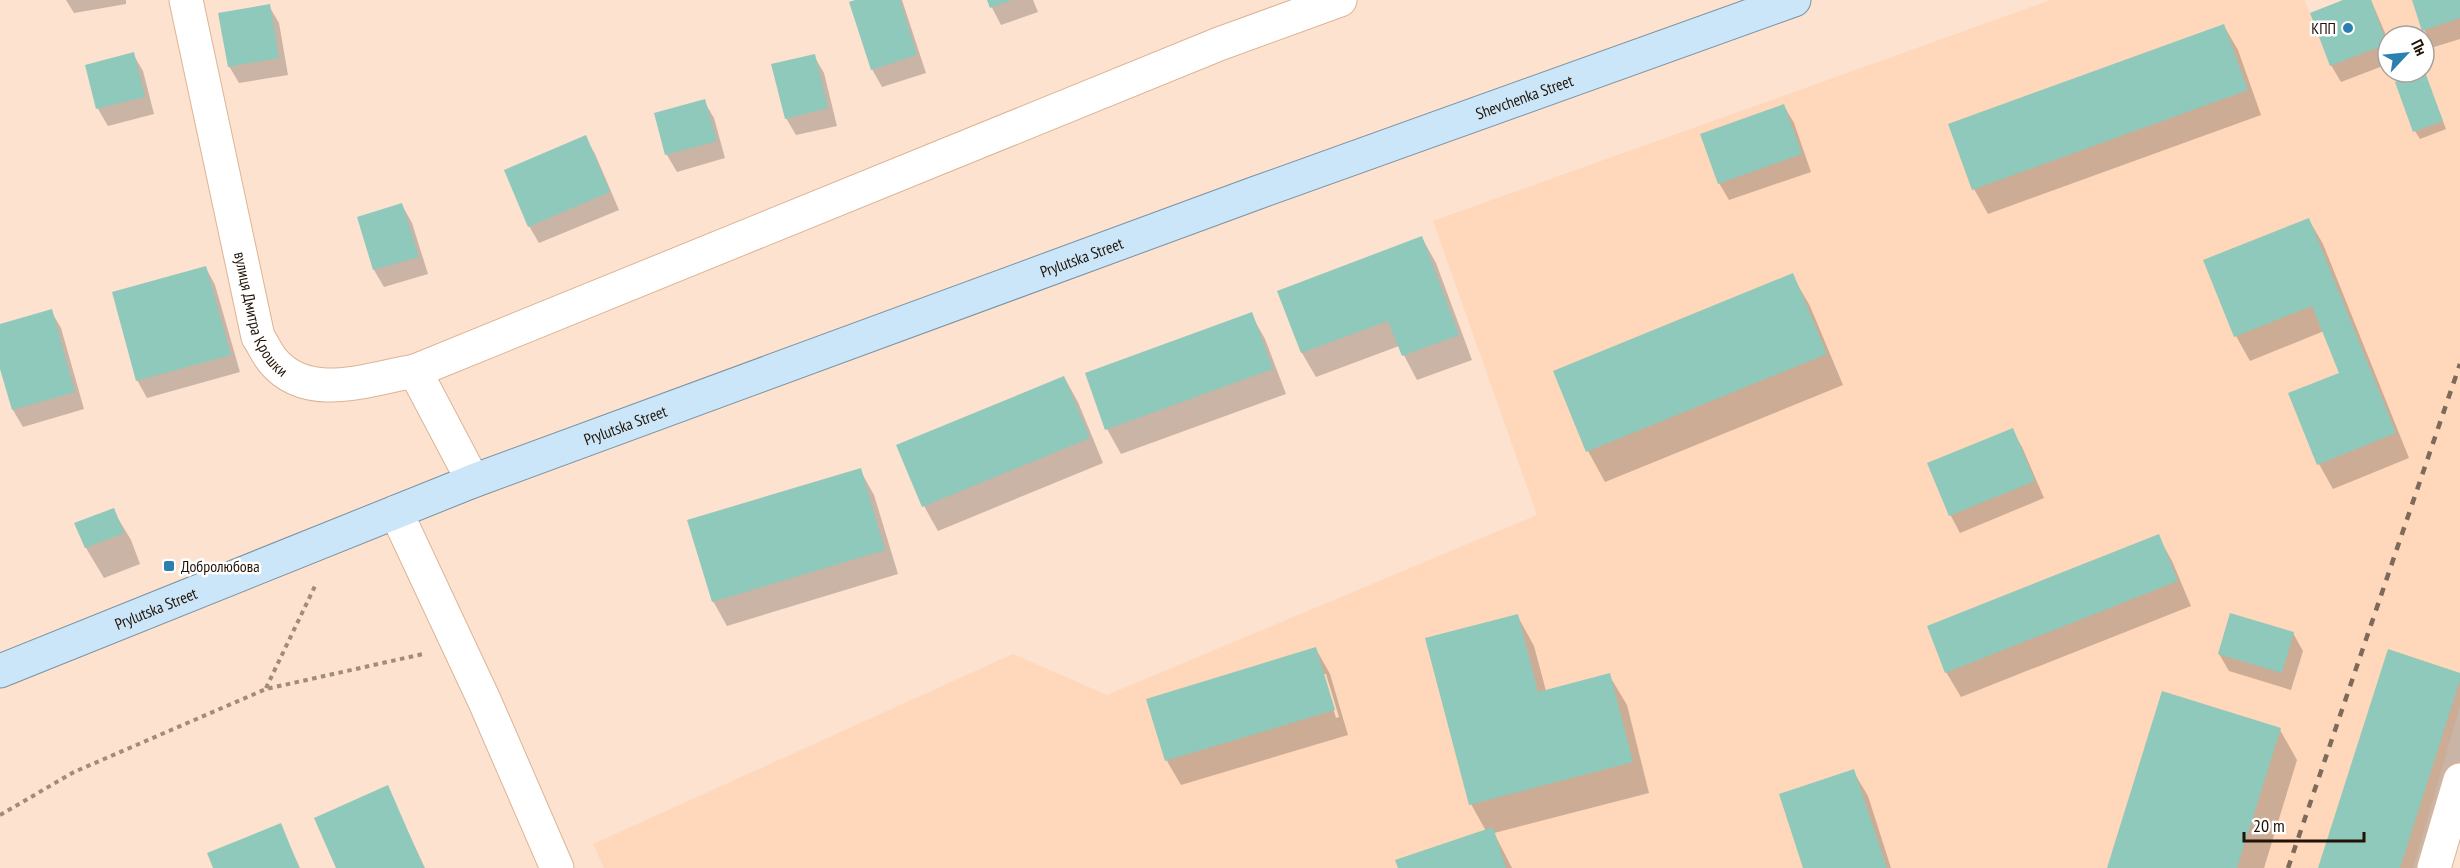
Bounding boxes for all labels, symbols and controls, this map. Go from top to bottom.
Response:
place label: КПП [2311,18,2336,38]
marker: КПП [2341,21,2355,35]
north arrow [2376,24,2436,84]
text: Пн [2407,36,2432,59]
street label: Shevchenka Street [1473,70,1576,123]
street label: Prylutska Street [1037,233,1126,282]
street label: вулиця Дмитра Крошки [230,250,292,381]
street label: Prylutska Street [581,400,670,449]
place label: Добролюбова [181,556,260,576]
marker: Добролюбова [162,559,176,573]
street label: Prylutska Street [112,583,201,634]
scale bar [2244,805,2364,843]
text: 20 m [2253,814,2285,837]

